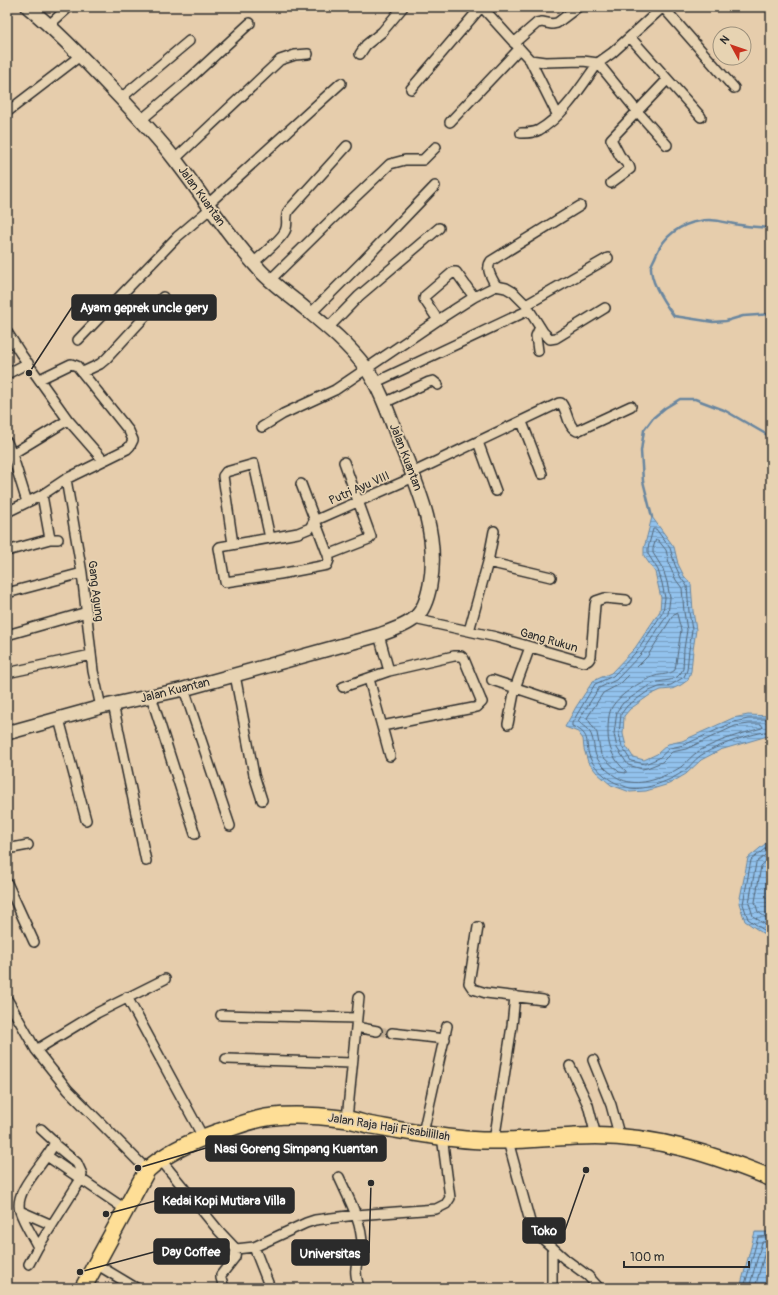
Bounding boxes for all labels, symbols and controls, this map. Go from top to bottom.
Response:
north arrow [712,26,752,66]
text: N [717,32,732,47]
street label: Jalan Kuantan [175,163,229,230]
callout: Ayam geprek uncle gery [72,295,216,320]
text: Ayam geprek uncle gery [80,300,208,316]
street label: Jalan Kuantan [386,421,425,493]
street label: Putri Ayu VIII [326,468,392,509]
street label: Gang Agung [84,560,107,622]
street label: Gang Rukun [518,625,580,656]
street label: Jalan Kuantan [139,675,211,706]
street label: Jalan Raja Haji Fisabilillah [327,1110,451,1145]
callout: Nasi Goreng Simpang Kuantan [206,1136,386,1161]
text: Nasi Goreng Simpang Kuantan [214,1141,379,1157]
callout: Kedai Kopi Mutiara Villa [155,1188,294,1213]
text: Kedai Kopi Mutiara Villa [162,1193,286,1209]
callout: Toko [523,1218,565,1243]
text: Toko [530,1223,557,1239]
callout: Day Coffee [154,1239,229,1264]
callout: Universitas [292,1240,369,1265]
scale bar [624,1243,749,1269]
text: Day Coffee [162,1244,221,1260]
text: Universitas [300,1246,361,1262]
text: 100 m [630,1250,665,1265]

